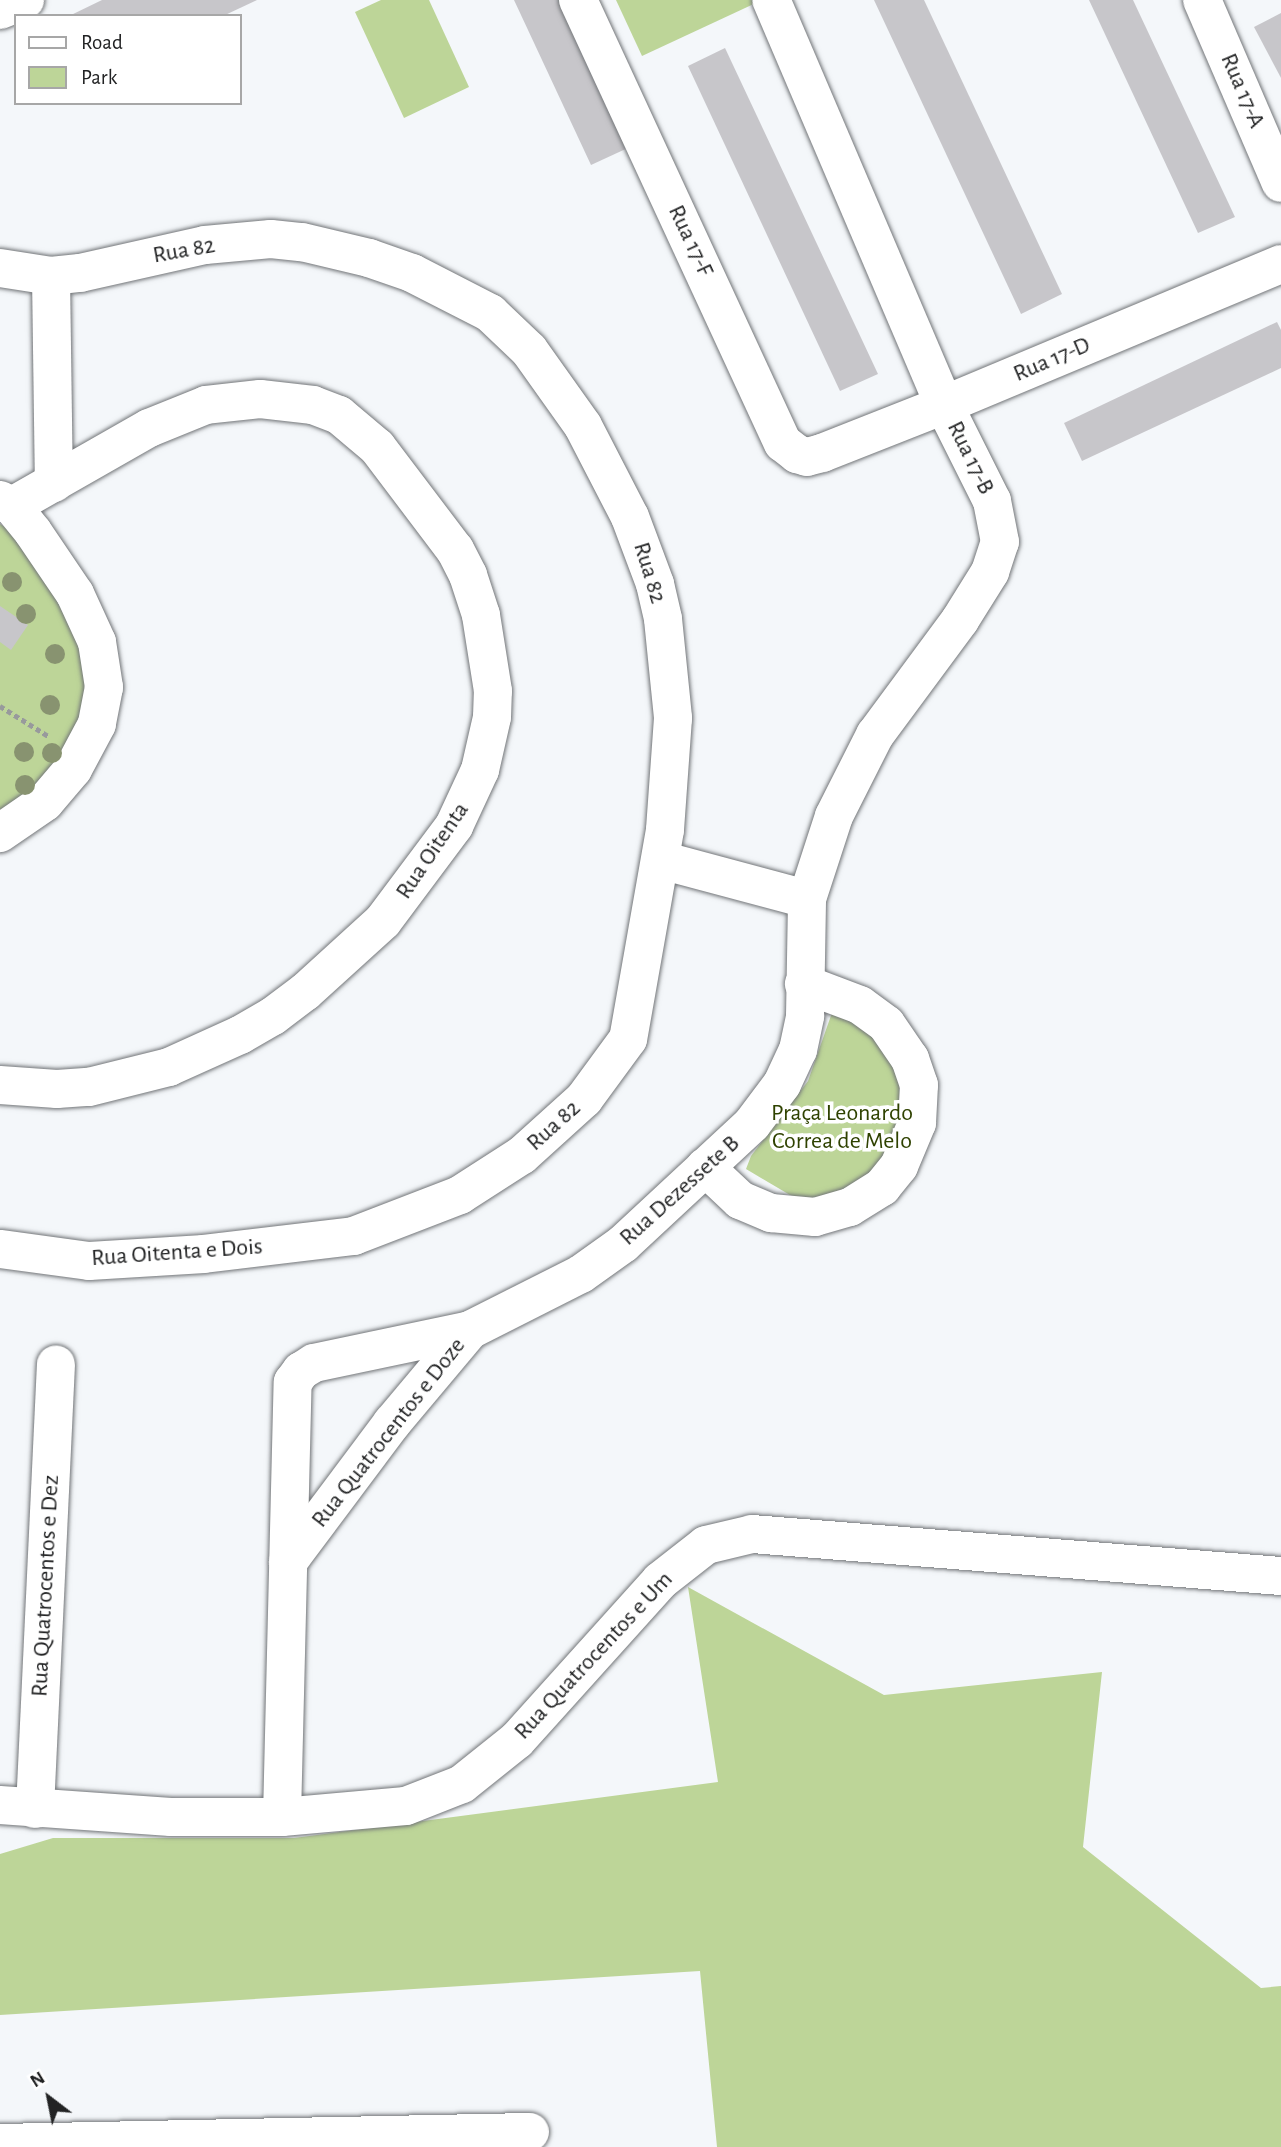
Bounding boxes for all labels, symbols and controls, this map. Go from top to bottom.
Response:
legend [14,14,242,105]
text: Road [81,32,123,53]
street label: Rua 17-A [1213,49,1271,133]
text: Park [81,67,117,88]
street label: Rua 17-F [661,201,719,281]
street label: Rua 82 [151,231,217,271]
street label: Rua 17-D [1009,331,1095,389]
street label: Rua 17-B [940,417,1000,499]
street label: Rua 82 [626,539,672,607]
street label: Rua Oitenta [390,797,476,905]
street label: Rua 82 [521,1094,587,1158]
park label: Praça Leonardo Correa de Melo [771,1100,913,1156]
street label: Rua Dezessete B [614,1130,746,1252]
street label: Rua Oitenta e Dois [90,1233,264,1273]
street label: Rua Quatrocentos e Doze [306,1332,472,1534]
street label: Rua Quatrocentos e Dez [26,1474,66,1698]
street label: Rua Quatrocentos e Um [509,1566,679,1746]
north arrow [14,2063,84,2133]
text: N [27,2068,48,2091]

